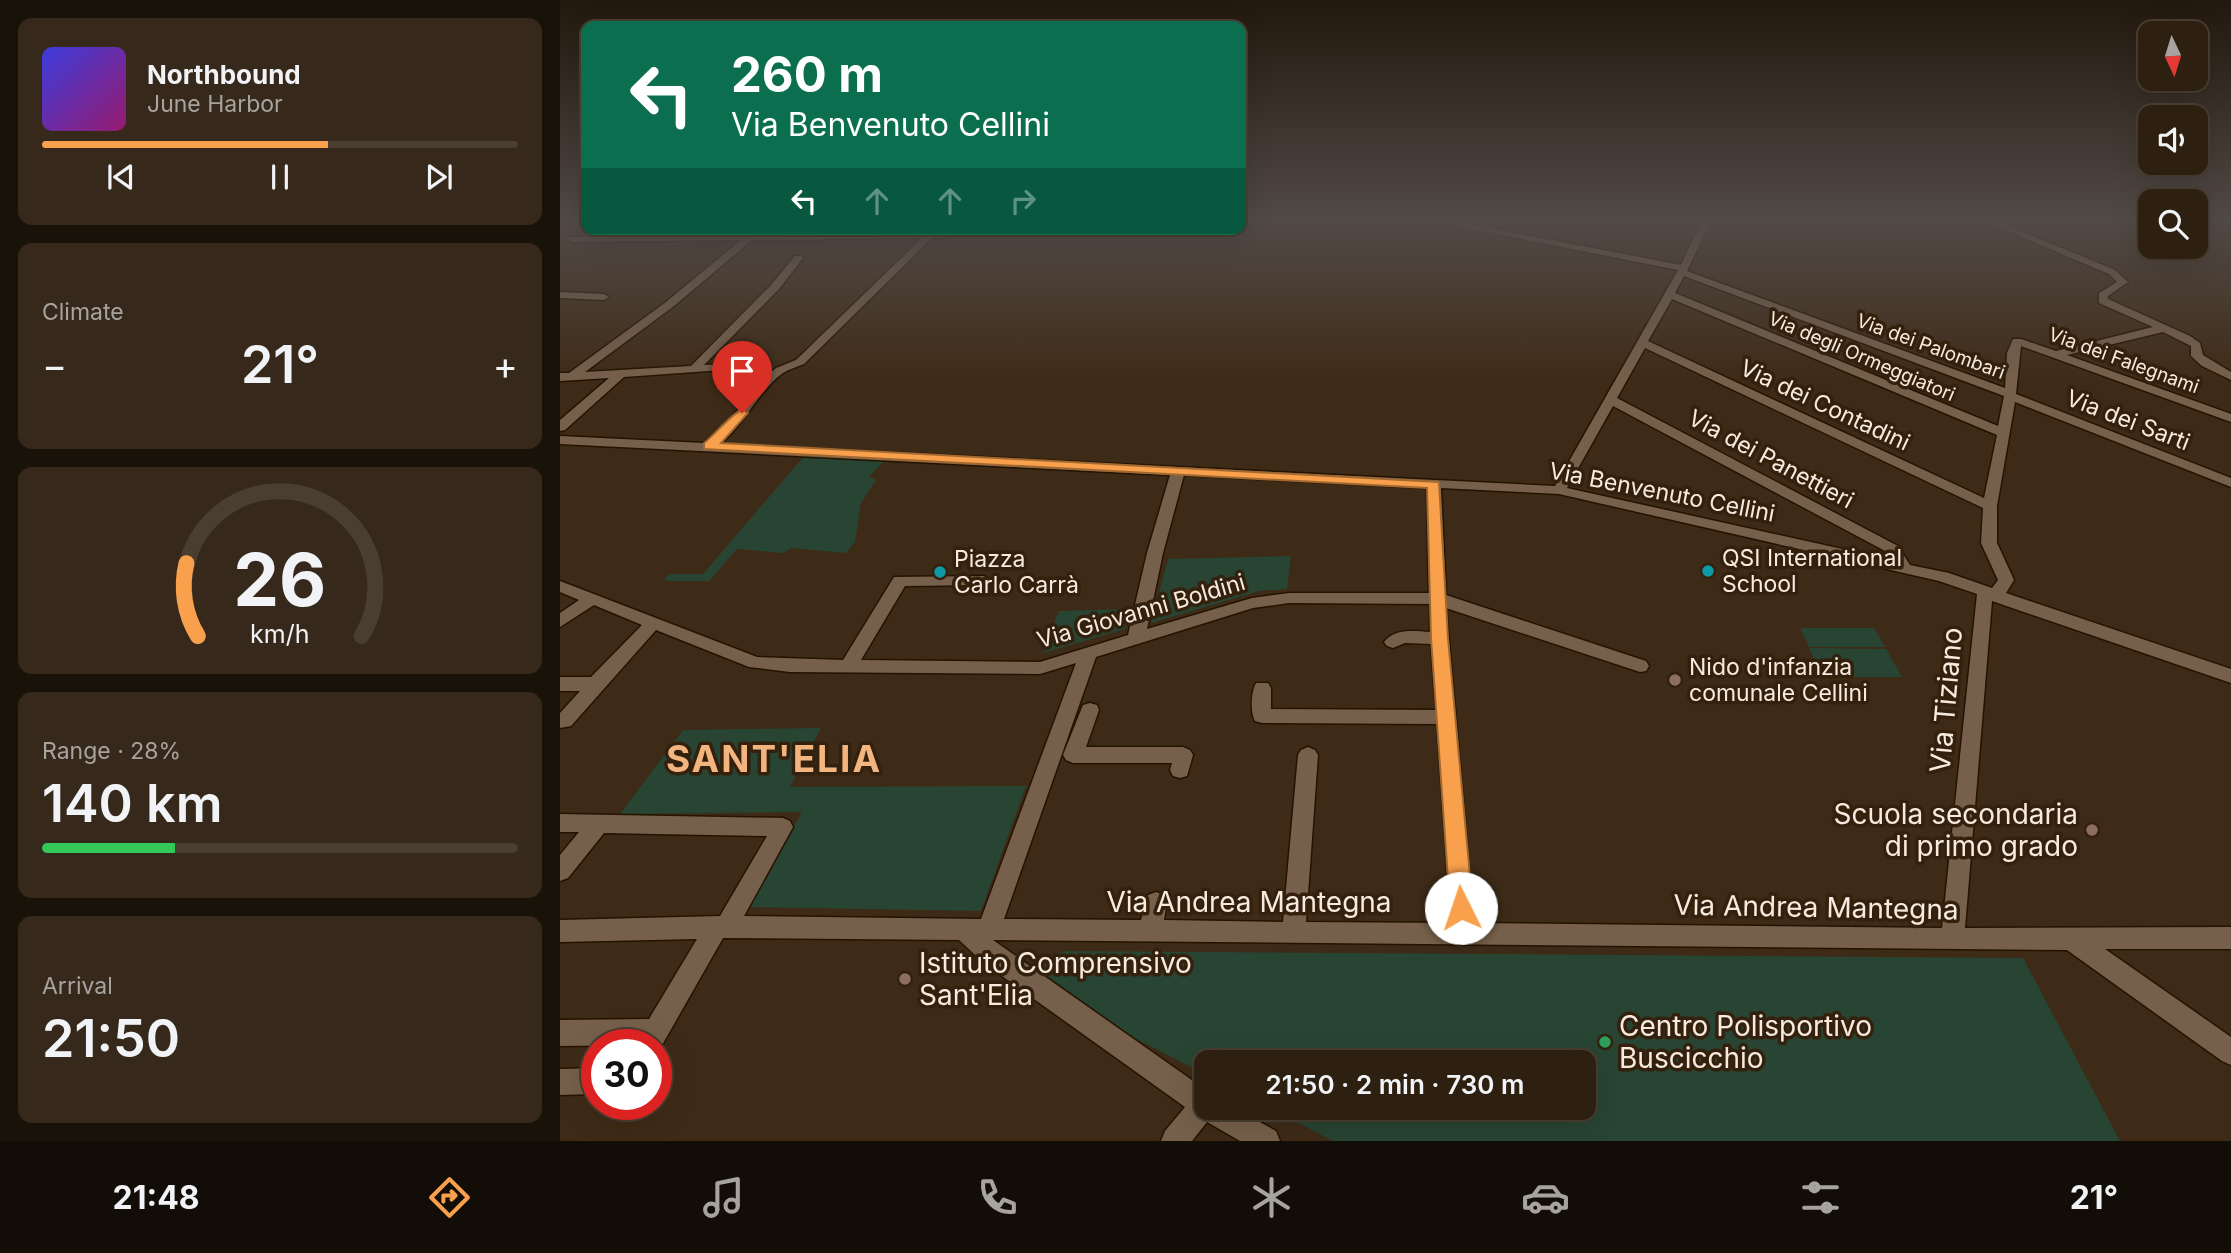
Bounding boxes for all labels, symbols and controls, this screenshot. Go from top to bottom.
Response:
north arrow [2138,21,2208,91]
map controls [2138,21,2208,259]
text: 260 m [731,45,883,104]
icon: left [616,49,707,140]
text: Northbound [147,59,301,90]
text: June Harbor [147,90,283,118]
text: Via Benvenuto Cellini [731,105,1050,144]
button: sound [2138,105,2208,175]
icon: previous [102,158,140,196]
icon: pause [261,158,299,196]
icon: next [420,158,458,196]
icon: left [785,182,823,220]
icon: ahead [858,182,896,220]
icon: ahead [931,182,969,220]
icon: right [1004,182,1042,220]
button: search [2138,189,2208,259]
text: Climate [42,298,124,326]
street label: Via degli Ormeggiatori [1765,307,1959,406]
street label: Via dei Palombari [1853,309,2008,384]
street label: Via dei Falegnami [2046,323,2202,398]
text: 21° [241,333,319,396]
pin [712,341,772,413]
text: − [42,342,67,388]
text: + [493,342,518,388]
icon: arrive [723,352,761,390]
street label: Via dei Contadini [1736,353,1914,457]
street label: Via dei Sarti [2062,384,2194,456]
street label: Via dei Panettieri [1684,404,1858,514]
street label: Via Benvenuto Cellini [1547,456,1777,528]
text: 26 [233,536,327,625]
place label: QSI International School [1722,544,1902,598]
place label: Piazza Carlo Carrà [954,545,1079,599]
marker: QSI International School [1700,563,1716,579]
marker: Piazza Carlo Carrà [932,564,948,580]
street label: Via Giovanni Boldini [1034,568,1248,654]
text: km/h [250,619,310,649]
street label: Via Tiziano [1923,626,1969,774]
place label: Nido d'infanzia comunale Cellini [1689,653,1868,707]
marker: Nido d'infanzia comunale Cellini [1667,672,1683,688]
district label: SANT'ELIA [666,736,882,781]
text: Range · 28% [42,737,181,765]
text: 140 km [42,772,222,835]
place label: Scuola secondaria di primo grado [1834,797,2078,863]
marker: Scuola secondaria di primo grado [2084,822,2100,838]
position arrow [1424,871,1498,945]
street label: Via Andrea Mantegna [1106,885,1392,919]
street label: Via Andrea Mantegna [1673,888,1959,926]
place label: Istituto Comprensivo Sant'Elia [919,946,1192,1012]
marker: Istituto Comprensivo Sant'Elia [897,971,913,987]
text: Arrival [42,972,113,1000]
text: 21:50 [42,1007,180,1070]
place label: Centro Polisportivo Buscicchio [1619,1009,1872,1075]
speed limit sign: 30 [581,1029,672,1120]
marker: Centro Polisportivo Buscicchio [1597,1034,1613,1050]
text: 21:50 · 2 min · 730 m [1266,1069,1524,1100]
icon: directions [425,1173,474,1222]
icon: music [699,1173,748,1222]
icon: phone [973,1173,1022,1222]
icon: climate [1247,1173,1296,1222]
icon: car [1521,1173,1570,1222]
icon: filters [1796,1173,1845,1222]
text: 21:48 [113,1178,200,1217]
text: 21° [2070,1178,2118,1217]

